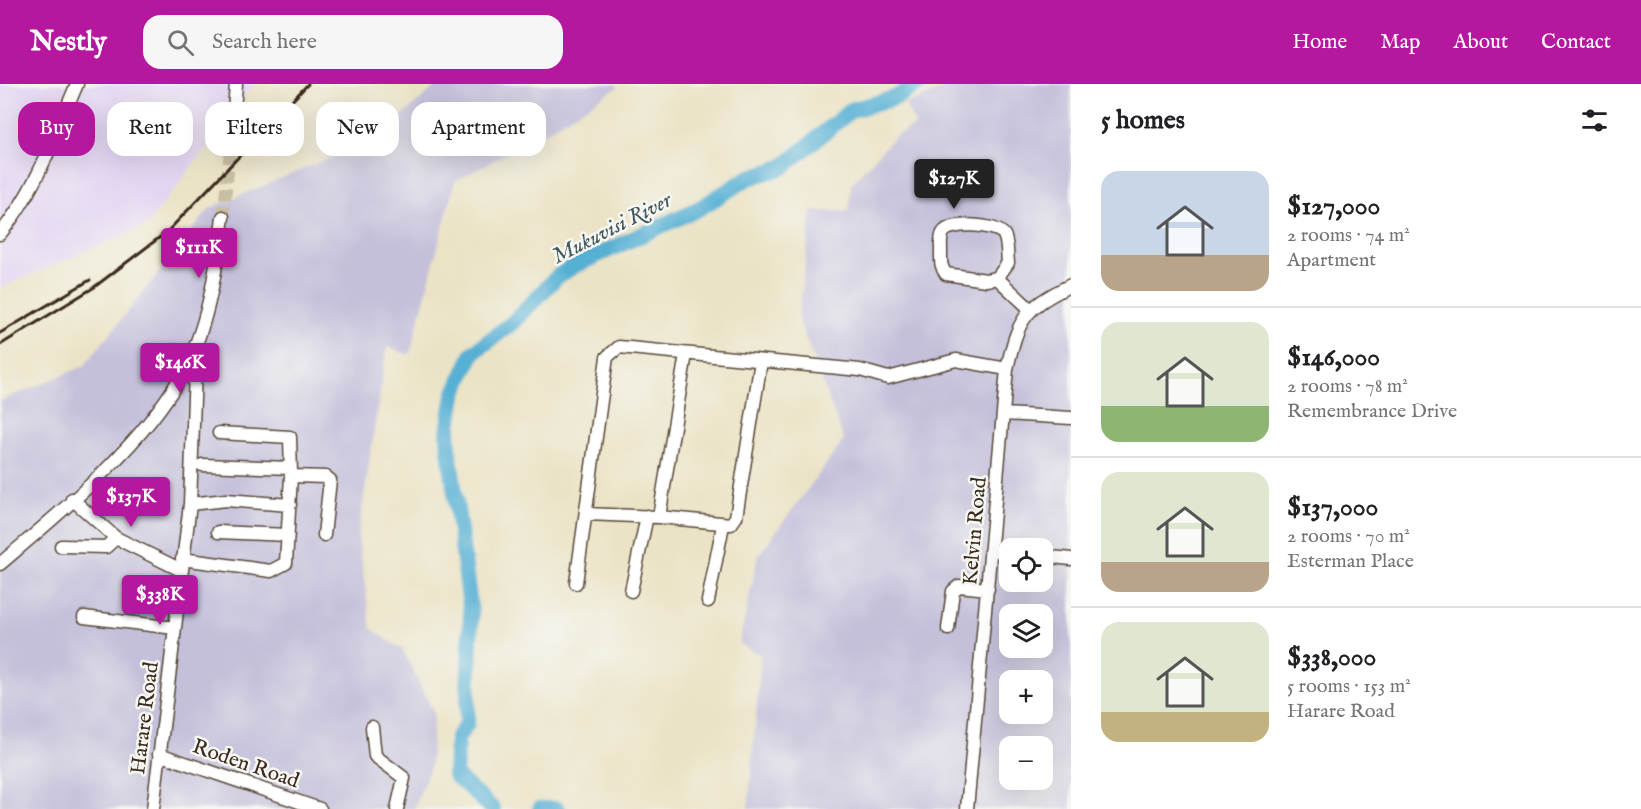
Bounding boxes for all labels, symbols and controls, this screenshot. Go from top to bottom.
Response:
search box [143,15,563,69]
text: Nestly [30,25,107,60]
icon: search [164,26,197,59]
text: Search here [212,28,317,56]
text: Home [1292,29,1347,56]
text: Map [1380,29,1420,56]
text: About [1453,29,1508,56]
text: Contact [1541,29,1611,56]
chip: Buy [18,102,95,156]
chip: Rent [107,102,193,156]
chip: Filters [205,102,304,156]
chip: New [316,102,399,156]
chip: Apartment [411,102,546,156]
text: 5 homes [1101,104,1185,137]
icon: filters [1578,104,1611,137]
pin: $127K [912,159,996,210]
text: $127K [928,166,980,191]
water label: Mukuvisi River [547,186,678,271]
text: $127,000 [1287,190,1380,223]
icon: home [1149,195,1221,267]
text: 2 rooms · 74 m² [1287,223,1410,248]
pin: $111K [157,228,241,279]
text: $111K [175,235,223,260]
text: Apartment [1287,248,1376,273]
text: $146,000 [1287,341,1380,374]
pin: $146K [138,343,222,394]
icon: home [1149,346,1221,418]
text: $146K [154,350,206,375]
text: 2 rooms · 78 m² [1287,374,1408,399]
text: Remembrance Drive [1287,399,1457,424]
street label: Kelvin Road [957,475,994,586]
pin: $137K [89,477,173,528]
text: $137K [106,484,156,509]
text: $137,000 [1287,491,1378,524]
icon: home [1149,496,1221,568]
text: 2 rooms · 70 m² [1287,524,1410,549]
map controls [999,538,1053,790]
button: locate [999,538,1053,592]
text: Esterman Place [1287,549,1414,574]
pin: $338K [118,575,202,626]
text: $338K [136,582,184,607]
button: layers [999,604,1053,658]
text: $338,000 [1287,641,1376,674]
icon: home [1149,646,1221,718]
street label: Harare Road [125,660,166,776]
button: + [999,670,1053,724]
text: 5 rooms · 153 m² [1287,674,1411,699]
text: Harare Road [1287,699,1395,724]
street label: Roden Road [189,734,303,796]
button: − [999,736,1053,790]

